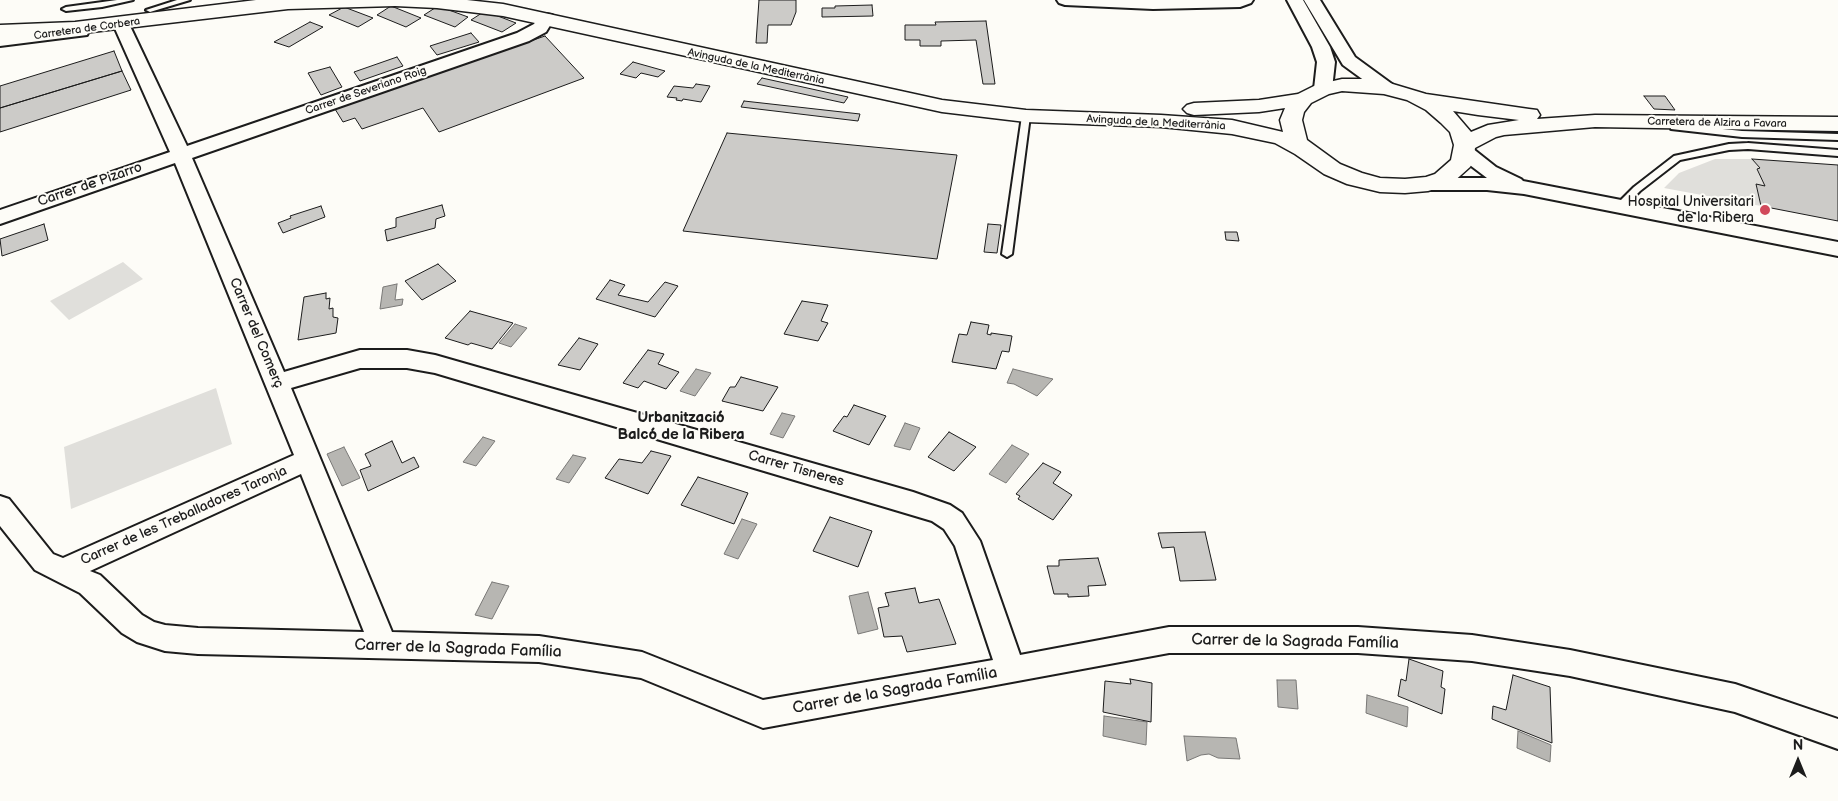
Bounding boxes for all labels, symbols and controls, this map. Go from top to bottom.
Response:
street label: Carretera de Corbera [33,15,141,43]
street label: Avinguda de la Mediterrània [687,46,825,88]
street label: Carrer de Severiano Roig [304,64,428,118]
street label: Avinguda de la Mediterrània [1086,113,1226,133]
street label: Carretera de Alzira a Favara [1647,115,1787,131]
street label: Carrer de Pizarro [36,159,144,211]
place label: Hospital Universitari de la Ribera [1628,194,1754,226]
marker: Hospital Universitari de la Ribera [1758,203,1772,217]
street label: Carrer del Comerç [225,275,287,391]
district label: Urbanització Balcó de la Ribera [617,409,745,444]
street label: Carrer Tisneres [746,447,846,491]
street label: Carrer de les Treballadores Taronja [78,463,290,569]
street label: Carrer de la Sagrada Família [1191,631,1399,653]
street label: Carrer de la Sagrada Família [354,636,562,662]
street label: Carrer de la Sagrada Família [791,664,999,718]
north arrow [1773,736,1823,786]
text: N [1793,737,1803,754]

